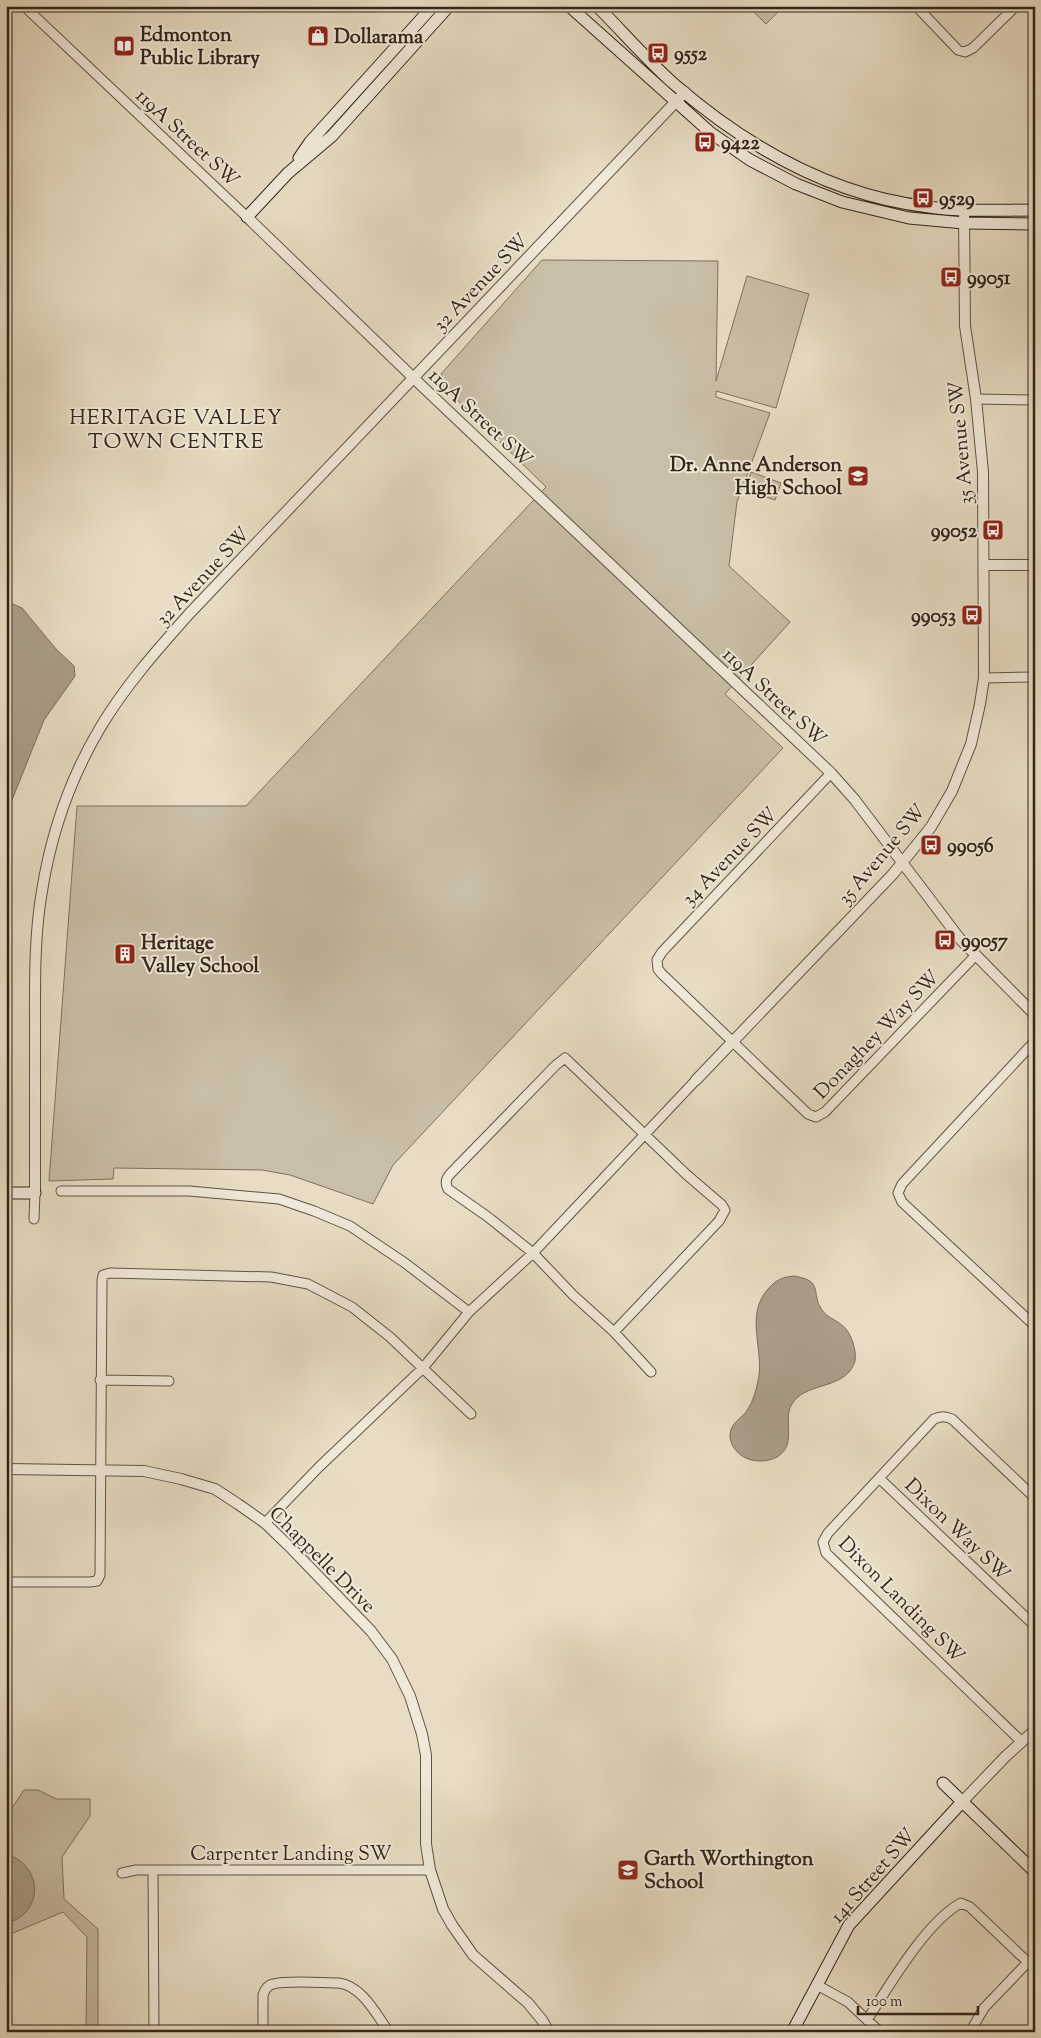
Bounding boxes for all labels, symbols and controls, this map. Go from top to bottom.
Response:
place label: Edmonton Public Library [140,22,260,74]
shop icon: Dollarama [306,24,330,48]
place label: Dollarama [334,24,424,53]
library icon: Edmonton Public Library [112,34,136,58]
bus stop icon: 9552 [646,41,670,65]
place label: 9552 [674,41,708,70]
street label: 119A Street SW [128,83,245,195]
bus stop icon: 9422 [693,130,717,154]
place label: 9422 [721,130,760,159]
bus stop icon: 9529 [911,186,935,210]
place label: 9529 [939,186,975,215]
street label: 32 Avenue SW [427,228,536,339]
bus stop icon: 99051 [939,265,963,289]
place label: 99051 [967,265,1011,294]
street label: 119A Street SW [421,363,538,475]
street label: 35 Avenue SW [943,380,982,506]
district label: HERITAGE VALLEY TOWN CENTRE [69,404,283,458]
place label: Dr. Anne Anderson High School [670,452,842,504]
school or university icon: Dr. Anne Anderson High School [846,464,870,488]
place label: 99052 [931,518,978,547]
bus stop icon: 99052 [981,518,1005,542]
street label: 32 Avenue SW [150,522,258,634]
place label: 99053 [911,603,956,632]
bus stop icon: 99053 [960,603,984,627]
street label: 119A Street SW [715,642,832,754]
street label: 35 Avenue SW [832,799,934,912]
street label: 34 Avenue SW [676,802,785,914]
bus stop icon: 99056 [919,833,943,857]
place label: 99056 [947,833,994,862]
bus stop icon: 99057 [933,928,957,952]
place label: 99057 [961,928,1009,957]
place label: Heritage Valley School [141,930,260,982]
building icon: Heritage Valley School [113,942,137,966]
street label: Donaghey Way SW [808,964,947,1107]
street label: Dixon Way SW [897,1473,1016,1589]
street label: Chappelle Drive [261,1501,381,1621]
street label: Dixon Landing SW [830,1531,970,1671]
street label: 141 Street SW [824,1823,923,1931]
street label: Carpenter Landing SW [190,1841,392,1870]
place label: Garth Worthington School [644,1846,814,1898]
school or university icon: Garth Worthington School [616,1858,640,1882]
scale bar [858,1983,978,2015]
text: 100 m [866,1992,903,2013]

